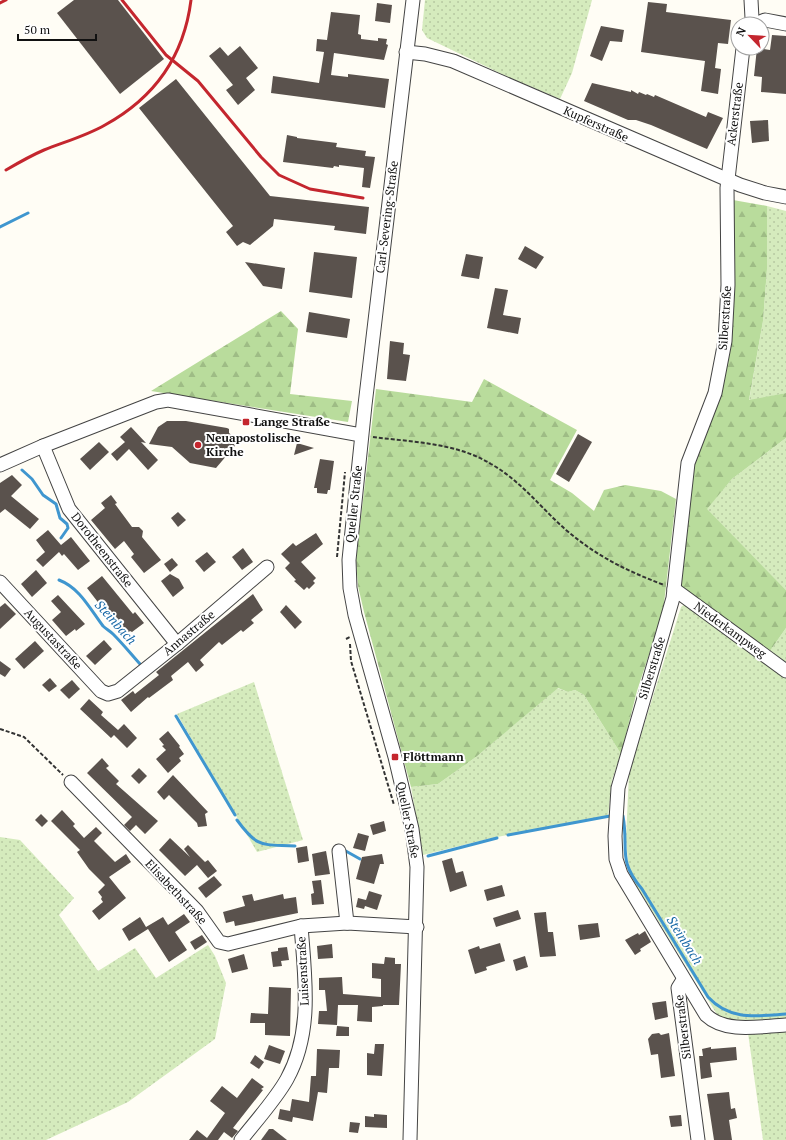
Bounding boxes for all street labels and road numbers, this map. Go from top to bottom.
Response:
street label: Ackerstraße [723,81,746,147]
street label: Kupferstraße [561,102,631,145]
street label: Carl-Severing-Straße [372,160,401,274]
street label: Silberstraße [715,285,734,351]
street label: Queller Straße [342,464,365,543]
street label: Dorotheenstraße [68,509,136,590]
street label: Niederkampweg [691,598,770,661]
street label: Augustastraße [21,605,85,672]
street label: Annastraße [160,607,217,658]
street label: Silberstraße [635,635,668,701]
street label: Queller Straße [394,780,423,860]
street label: Elisabethstraße [142,856,210,927]
street label: Luisenstraße [293,936,312,1006]
street label: Silberstraße [671,994,694,1060]

